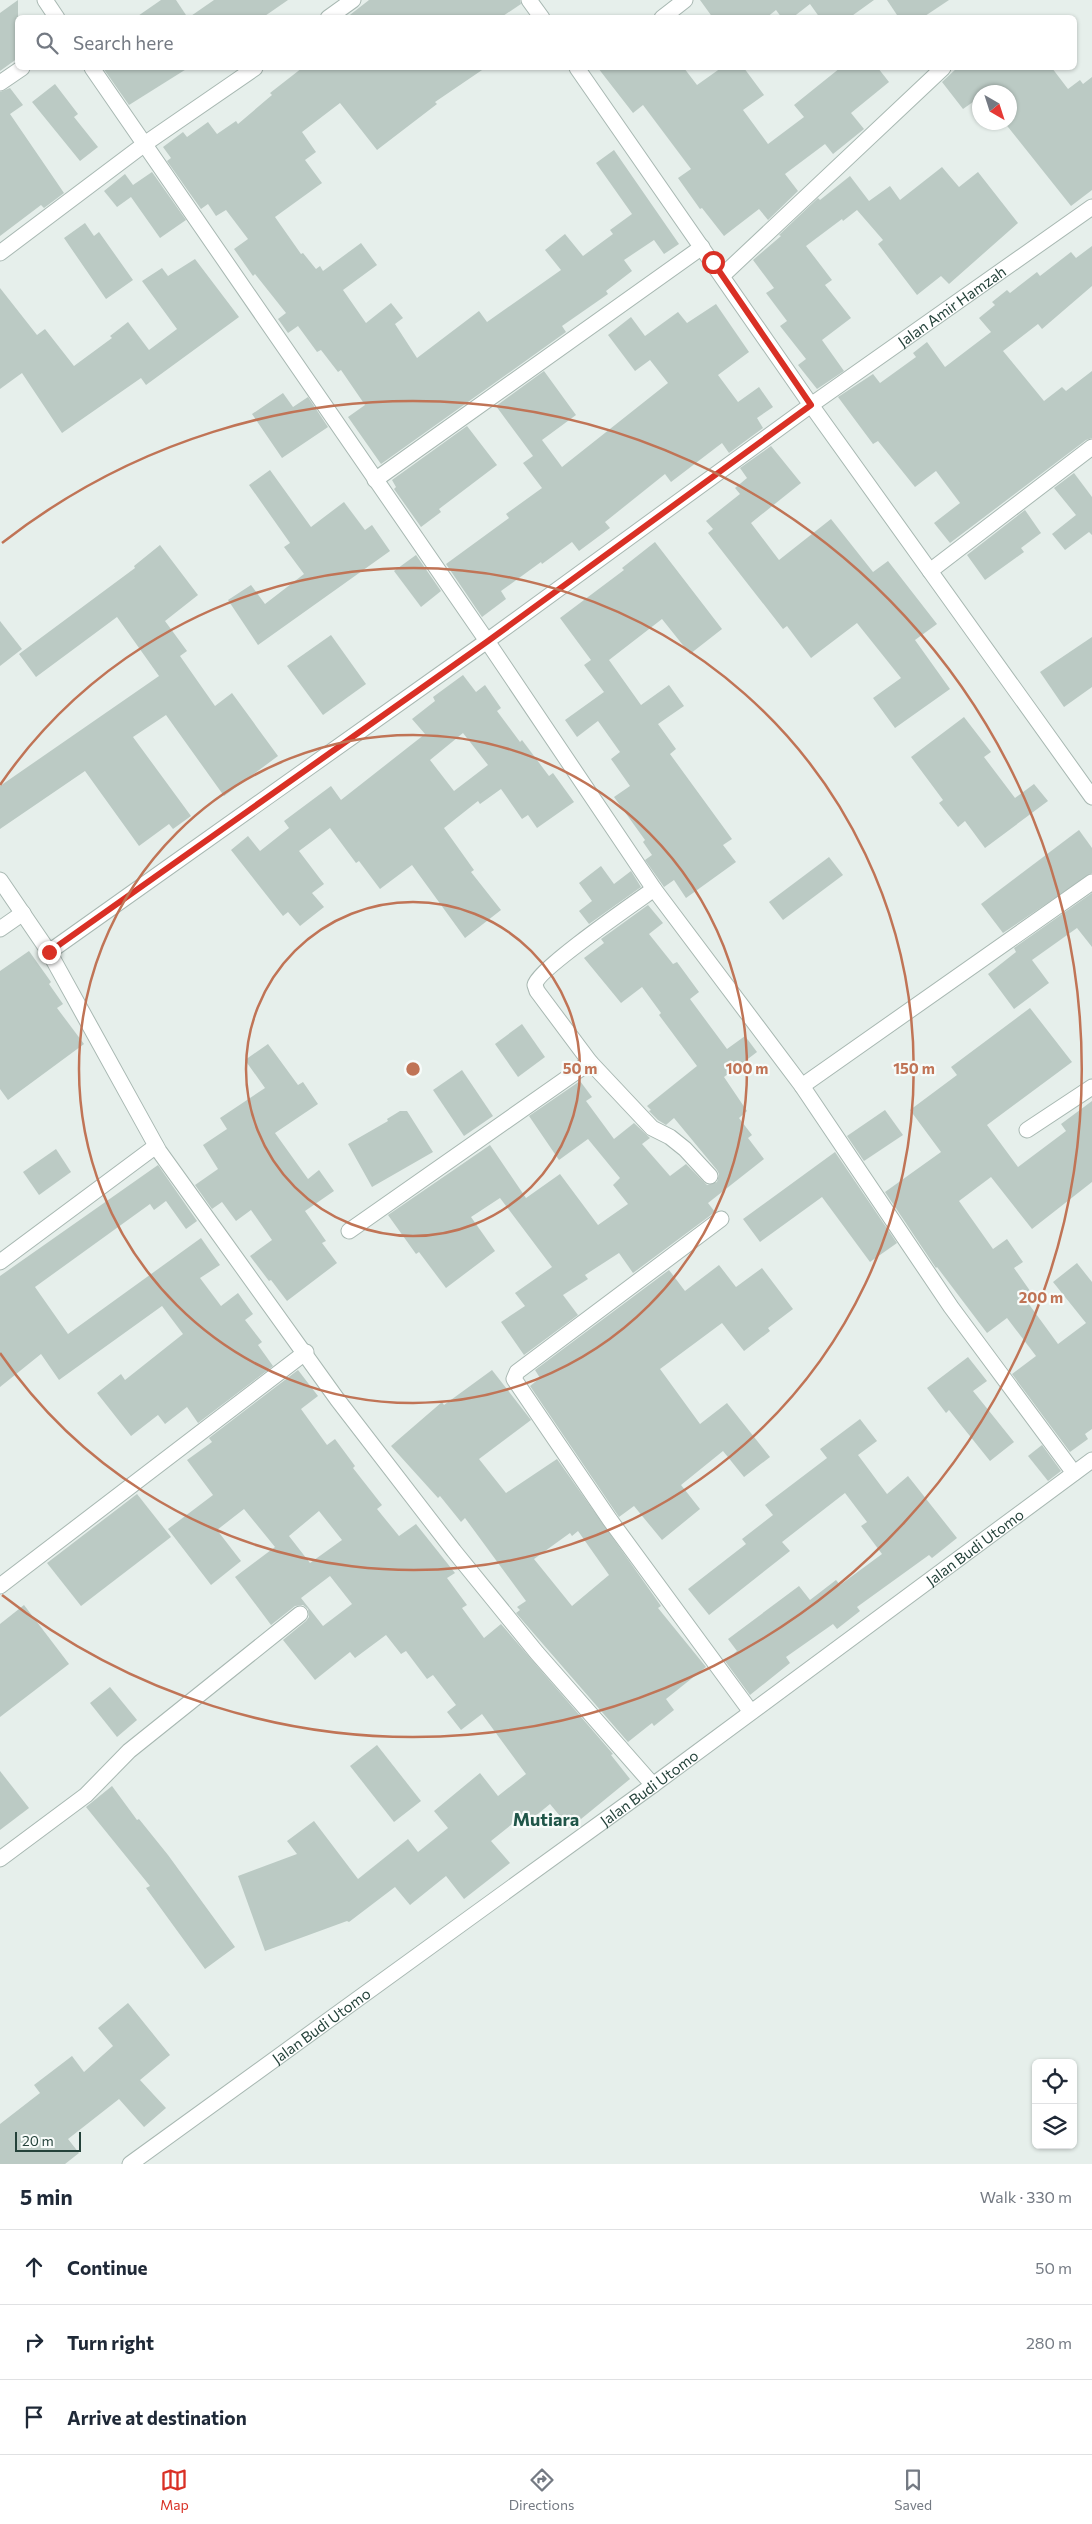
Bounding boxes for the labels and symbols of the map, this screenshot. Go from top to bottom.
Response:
north arrow [972,85,1017,130]
route start [702,251,725,274]
street label: Jalan Amir Hamzah [894,262,1009,350]
route end [38,941,61,964]
text: 50 m [563,1059,597,1077]
text: 100 m [726,1059,768,1077]
text: 150 m [893,1059,935,1077]
centre of rings [404,1060,422,1078]
text: 200 m [1019,1288,1063,1306]
street label: Jalan Budi Utomo [922,1505,1027,1589]
street label: Jalan Budi Utomo [596,1746,701,1829]
district label: Mutiara [513,1808,579,1830]
street label: Jalan Budi Utomo [268,1984,374,2067]
scale bar [15,2129,81,2152]

